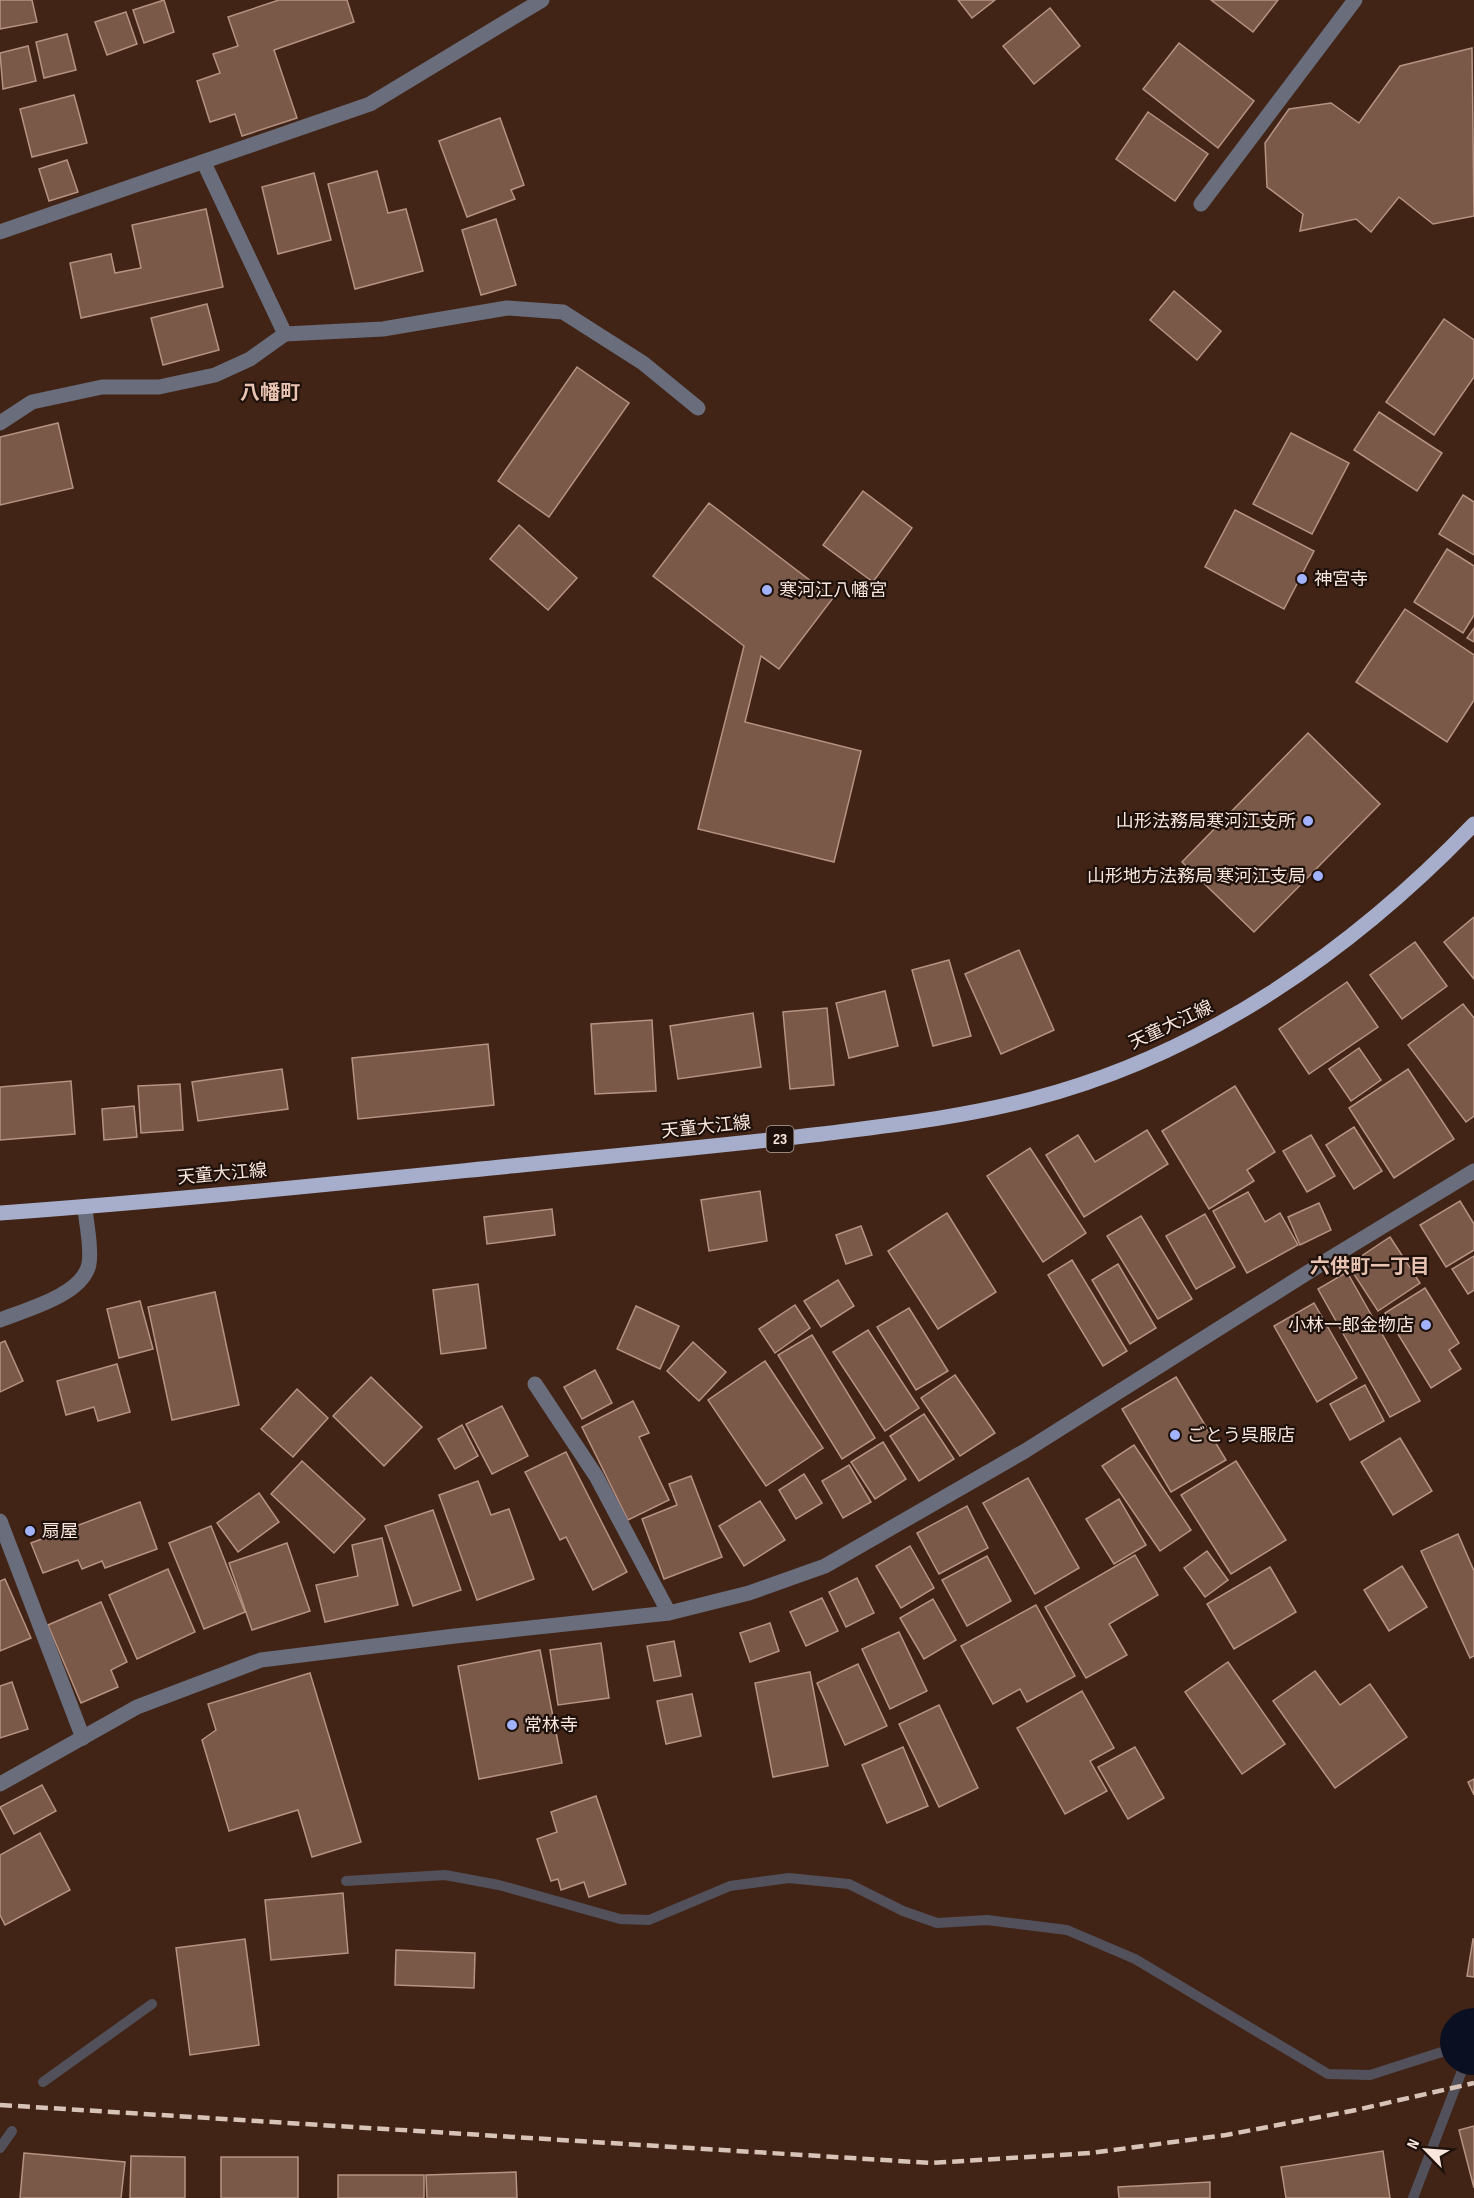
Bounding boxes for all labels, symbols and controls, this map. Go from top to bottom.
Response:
district label: 八幡町 [240,381,300,405]
place label: 神宮寺 [1314,569,1368,590]
marker: 神宮寺 [1295,572,1309,586]
place label: 寒河江八幡宮 [779,580,887,601]
marker: 寒河江八幡宮 [760,583,774,597]
place label: 山形法務局寒河江支所 [1116,811,1296,832]
marker: 山形法務局寒河江支所 [1301,814,1315,828]
place label: 山形地方法務局 寒河江支局 [1087,866,1306,887]
marker: 山形地方法務局 寒河江支局 [1311,869,1325,883]
street label: 天童大江線 [1126,996,1216,1054]
street label: 天童大江線 [660,1112,752,1142]
road number: 23 [766,1126,794,1152]
street label: 天童大江線 [176,1160,268,1188]
district label: 六供町一丁目 [1310,1255,1430,1279]
place label: 小林一郎金物店 [1288,1315,1414,1336]
marker: 小林一郎金物店 [1419,1318,1433,1332]
place label: ごとう呉服店 [1187,1425,1295,1446]
marker: ごとう呉服店 [1168,1428,1182,1442]
place label: 扇屋 [42,1521,78,1542]
marker: 扇屋 [23,1524,37,1538]
place label: 常林寺 [524,1715,578,1736]
marker: 常林寺 [505,1718,519,1732]
north arrow [1396,2120,1456,2180]
text: N [1403,2136,1424,2152]

